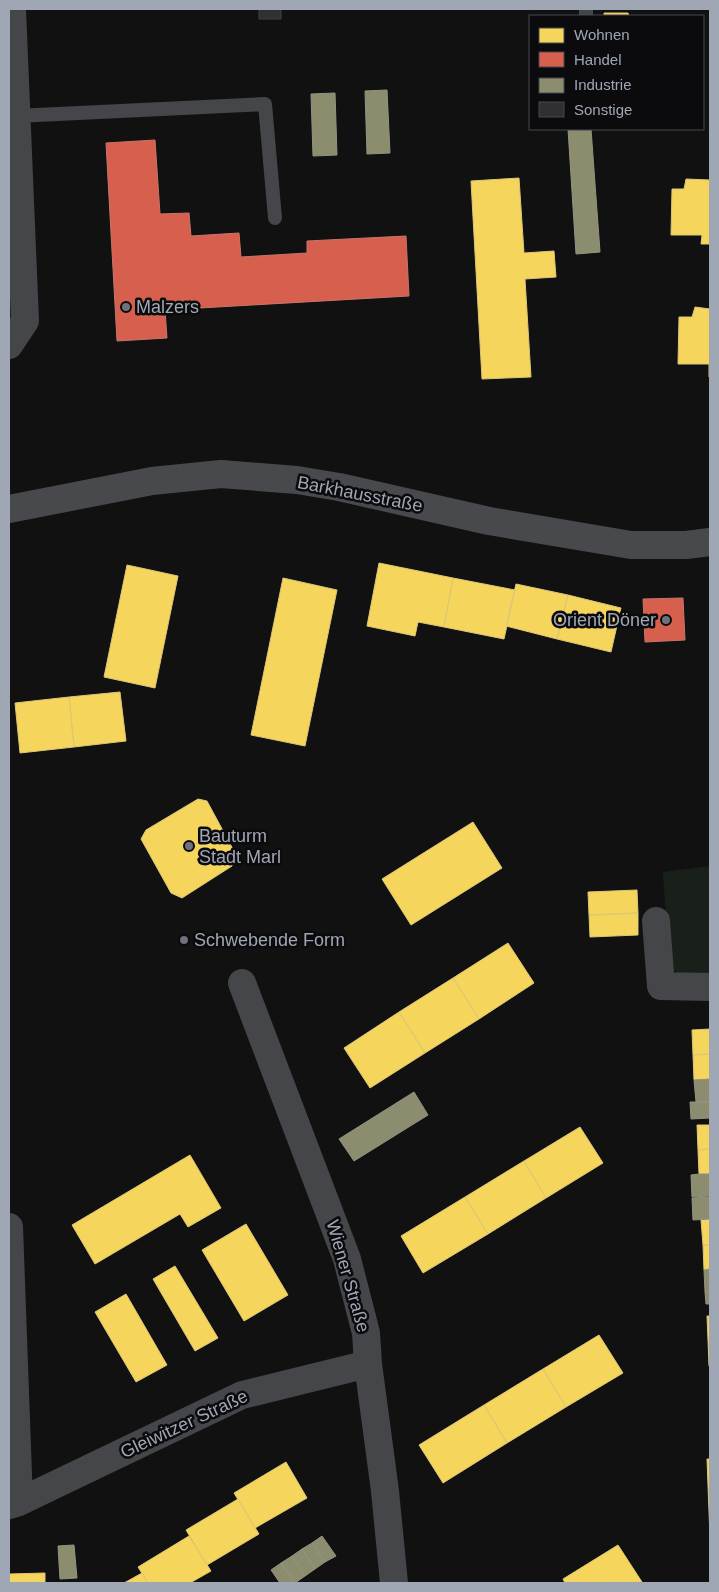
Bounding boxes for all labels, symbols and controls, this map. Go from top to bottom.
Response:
legend [529,15,704,130]
text: Wohnen [574,26,630,43]
text: Handel [574,51,622,68]
text: Industrie [574,76,632,93]
text: Sonstige [574,101,632,118]
place label: Malzers [136,297,199,317]
marker: Malzers [120,301,132,313]
street label: Barkhausstraße [296,472,424,516]
place label: Orient Döner [553,610,656,630]
marker: Orient Döner [660,614,672,626]
place label: Bauturm Stadt Marl [199,826,281,867]
marker: Bauturm Stadt Marl [183,840,195,852]
place label: Schwebende Form [194,930,345,950]
marker: Schwebende Form [178,934,190,946]
street label: Wiener Straße [322,1217,374,1335]
street label: Gleiwitzer Straße [117,1386,251,1462]

